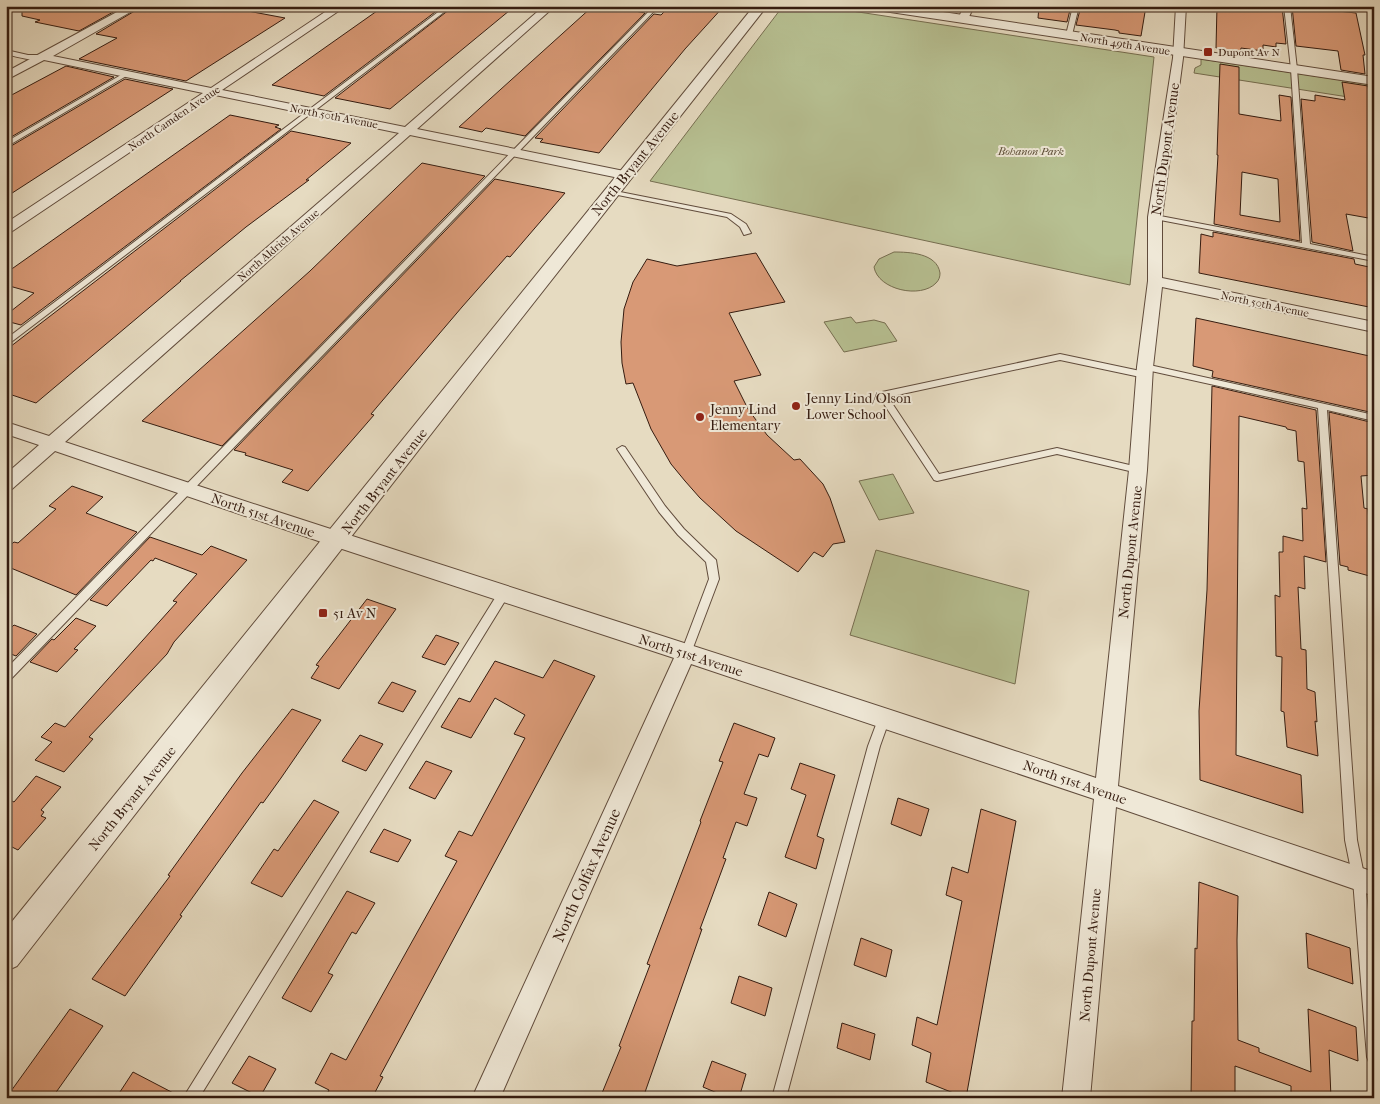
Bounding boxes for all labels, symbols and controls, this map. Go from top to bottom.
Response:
street label: North 49th Avenue [1079,31,1171,58]
marker: Dupont Av N [1202,46,1214,58]
place label: Dupont Av N [1218,46,1280,59]
street label: North Camden Avenue [126,82,223,154]
street label: North Dupont Avenue [1148,82,1183,216]
street label: North 50th Avenue [289,102,380,132]
street label: North Bryant Avenue [588,108,683,219]
park label: Bohanon Park [997,145,1064,158]
street label: North Aldrich Avenue [235,206,322,284]
street label: North 50th Avenue [1220,289,1311,320]
place label: Jenny Lind/Olson Lower School [805,390,911,423]
marker: Jenny Lind/Olson Lower School [790,400,802,412]
place label: Jenny Lind Elementary [709,401,781,434]
marker: Jenny Lind Elementary [694,411,706,423]
street label: North Bryant Avenue [338,425,431,537]
street label: North Dupont Avenue [1115,485,1146,619]
street label: North 51st Avenue [209,490,317,541]
place label: 51 Av N [333,605,377,622]
marker: 51 Av N [317,607,329,619]
street label: North 51st Avenue [637,631,745,680]
street label: North Bryant Avenue [85,743,180,854]
street label: North 51st Avenue [1021,757,1129,808]
street label: North Colfax Avenue [548,805,624,945]
street label: North Dupont Avenue [1076,888,1105,1022]

